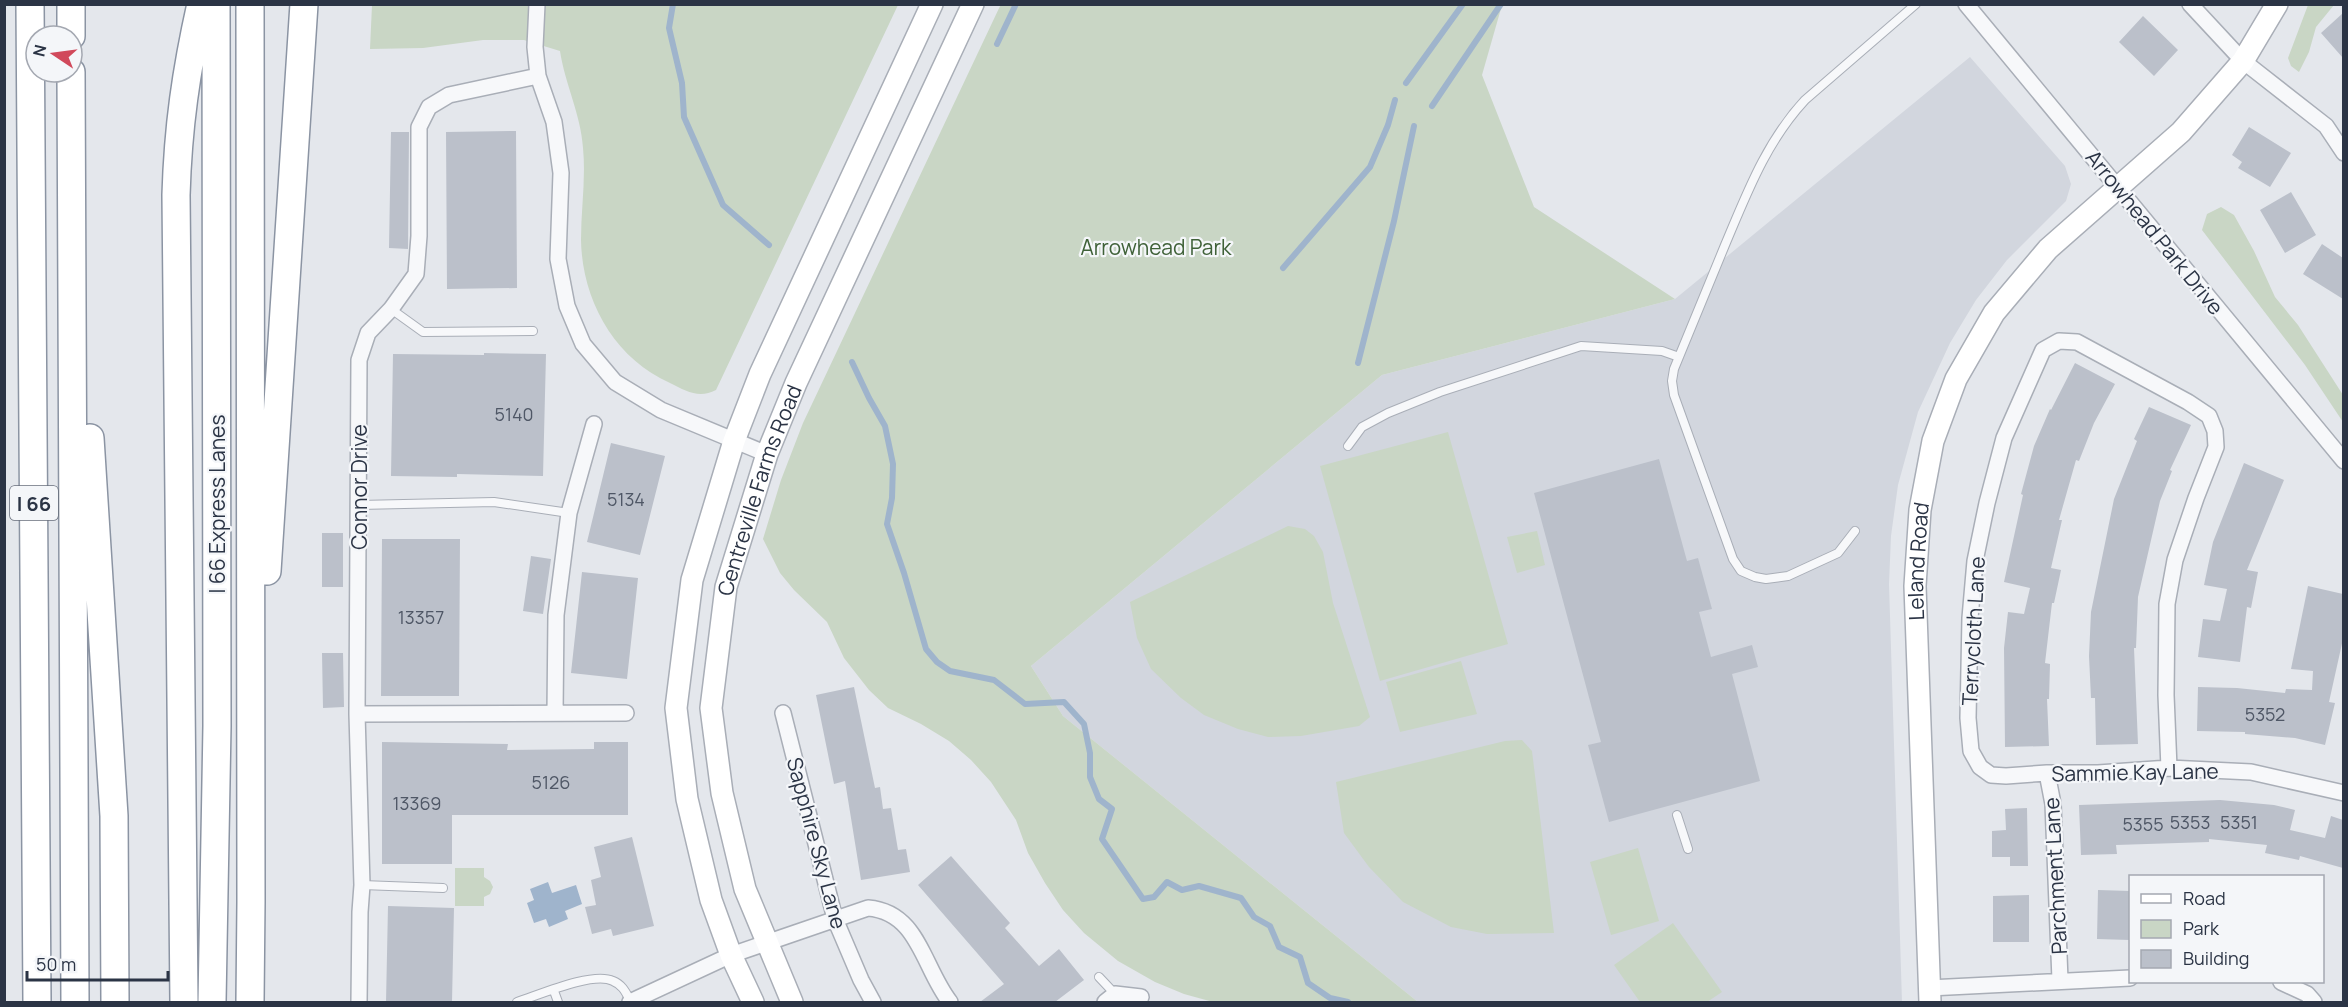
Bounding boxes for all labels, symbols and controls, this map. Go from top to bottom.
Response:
north arrow [24,24,84,84]
text: N [27,43,51,59]
street label: Arrowhead Park Drive [2080,144,2230,320]
park label: Arrowhead Park [1080,233,1232,261]
street label: Centreville Farms Road [711,380,808,597]
house number: 5140 [494,402,534,426]
street label: I 66 Express Lanes [203,415,231,593]
street label: Connor Drive [345,424,373,550]
road number: I 66 [10,486,58,520]
house number: 5134 [607,487,645,511]
street label: Leland Road [1901,500,1935,621]
street label: Terrycloth Lane [1955,556,1991,706]
house number: 13357 [398,605,444,629]
house number: 5352 [2245,702,2285,726]
street label: Sapphire Sky Lane [781,754,853,932]
street label: Sammie Kay Lane [2051,757,2219,787]
house number: 5126 [532,770,570,794]
house number: 13369 [392,791,442,815]
street label: Parchment Lane [2037,797,2073,955]
house number: 5353 [2170,810,2210,834]
house number: 5351 [2220,810,2258,834]
house number: 5355 [2122,812,2164,836]
legend [2129,875,2324,983]
text: Road [2183,886,2226,910]
text: Park [2183,916,2220,940]
scale bar [27,944,168,982]
text: Building [2183,946,2249,970]
text: 50 m [36,952,76,976]

